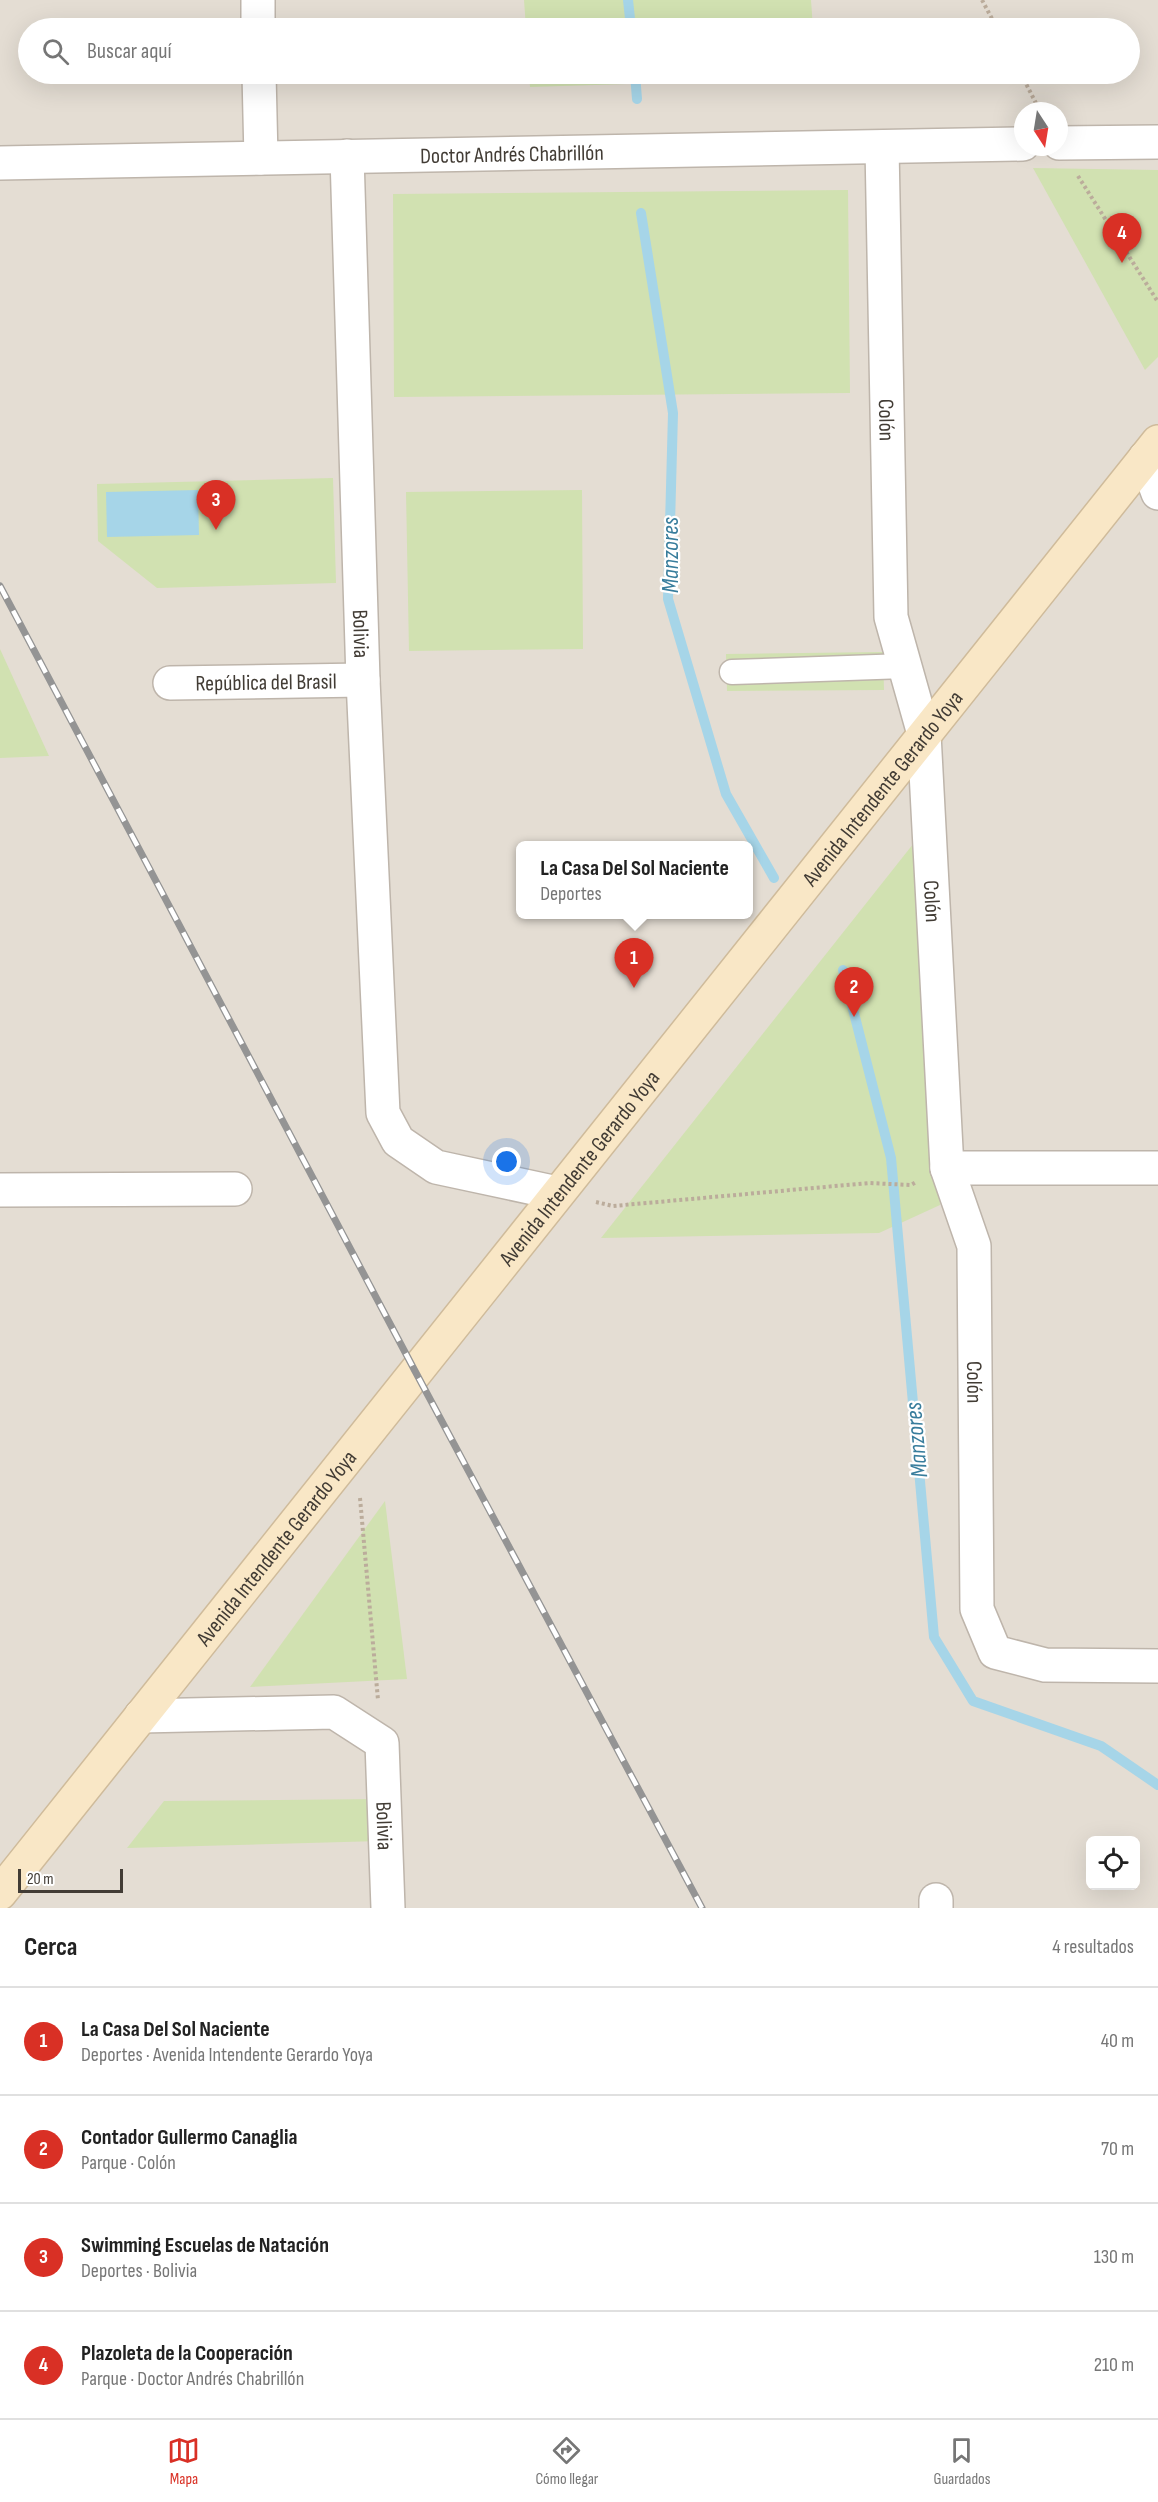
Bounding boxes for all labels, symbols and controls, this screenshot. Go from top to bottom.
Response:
search box [18,18,1140,84]
icon: search [39,35,72,68]
text: Buscar aquí [87,38,172,65]
north arrow [1014,102,1068,156]
street label: Doctor Andrés Chabrillón [420,140,604,170]
pin: 4 [1102,214,1142,263]
street label: Colón [872,399,900,441]
pin: 3 [196,480,236,530]
water label: Manzores [656,517,685,593]
street label: Bolivia [346,609,374,659]
street label: República del Brasil [195,668,337,698]
street label: Avenida Intendente Gerardo Yoya [796,686,969,893]
popup [516,841,753,919]
text: La Casa Del Sol Naciente [540,855,729,882]
street label: Colón [917,879,946,923]
text: Deportes [540,882,602,906]
pin: 1 [614,938,654,988]
pin: 2 [834,968,874,1017]
street label: Avenida Intendente Gerardo Yoya [493,1066,666,1272]
your location [492,1147,521,1176]
street label: Colón [960,1361,987,1403]
water label: Manzores [899,1400,934,1479]
street label: Avenida Intendente Gerardo Yoya [190,1445,363,1652]
street label: Bolivia [369,1801,398,1851]
map controls [1086,1836,1140,1890]
button: locate [1086,1836,1140,1890]
scale bar [18,1866,123,1894]
text: 20 m [27,1870,54,1889]
text: Cerca [24,1932,77,1963]
text: 4 resultados [1052,1935,1134,1959]
text: La Casa Del Sol Naciente [81,2016,270,2043]
text: 1 [40,2029,47,2053]
text: 40 m [1101,2029,1134,2053]
text: Deportes · Avenida Intendente Gerardo Yoya [81,2043,373,2067]
text: Contador Gullermo Canaglia [81,2124,298,2151]
text: 2 [39,2137,48,2161]
text: 70 m [1101,2137,1134,2161]
text: Parque · Colón [81,2151,176,2175]
text: Swimming Escuelas de Natación [81,2232,329,2259]
text: 3 [39,2245,48,2269]
text: 130 m [1094,2245,1134,2269]
text: Deportes · Bolivia [81,2259,197,2283]
text: Plazoleta de la Cooperación [81,2340,293,2367]
text: 4 [39,2353,48,2377]
text: 210 m [1094,2353,1134,2377]
text: Parque · Doctor Andrés Chabrillón [81,2367,304,2391]
tab: Mapa [167,2434,200,2489]
tab: Cómo llegar [535,2434,598,2489]
tab: Guardados [933,2434,991,2489]

